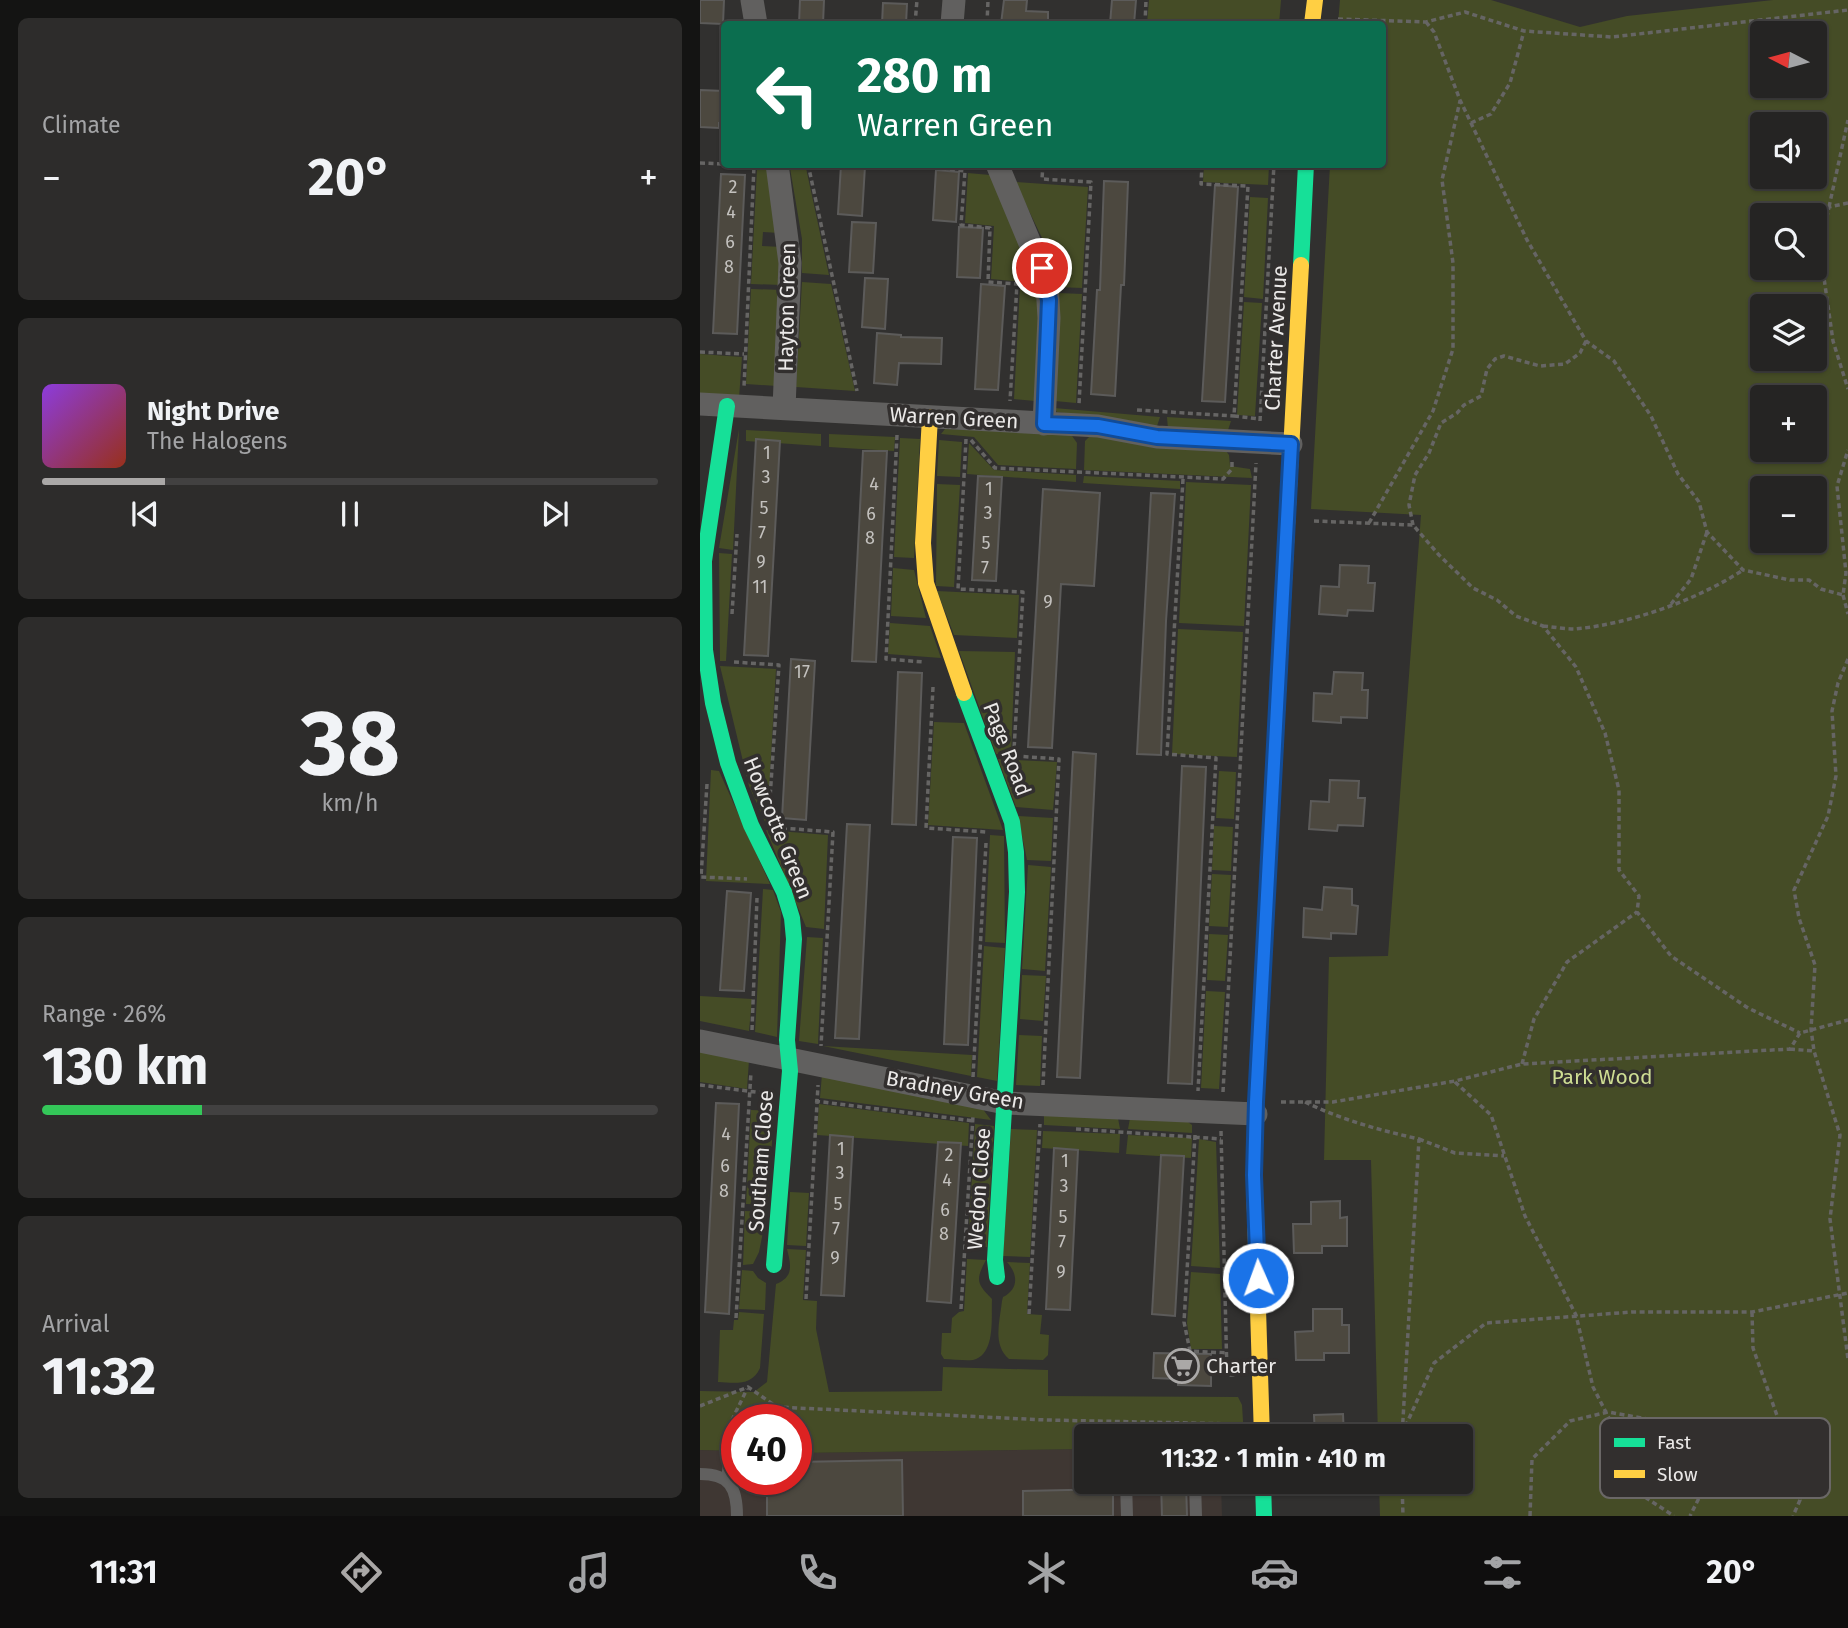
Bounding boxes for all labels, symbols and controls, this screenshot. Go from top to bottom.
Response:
north arrow [1750,21,1827,98]
map controls [1750,21,1827,553]
text: 280 m [857,46,993,105]
icon: left [742,49,833,140]
text: Warren Green [857,106,1054,144]
text: Climate [42,111,121,139]
button: sound [1750,112,1827,189]
text: 20° [308,146,392,209]
text: − [42,155,61,201]
text: + [639,155,658,201]
house number: 2 [729,176,738,198]
house number: 4 [726,201,736,223]
button: search [1750,203,1827,280]
house number: 6 [725,231,735,253]
pin [1012,238,1072,298]
street label: Hayton Green [773,242,801,372]
icon: arrive [1023,249,1061,287]
house number: 8 [724,256,734,278]
street label: Charter Avenue [1259,265,1293,411]
button: layers [1750,294,1827,371]
button: + [1750,385,1827,462]
text: Night Drive [147,396,279,427]
street label: Warren Green [889,402,1019,434]
text: The Halogens [147,427,287,455]
house number: 1 [763,442,771,464]
house number: 3 [762,466,770,488]
house number: 4 [869,473,879,495]
button: − [1750,476,1827,553]
house number: 1 [985,478,993,500]
icon: previous [126,495,164,533]
icon: pause [331,495,369,533]
icon: next [536,495,574,533]
house number: 5 [759,497,769,519]
house number: 3 [984,502,992,524]
house number: 6 [866,503,876,525]
house number: 7 [758,522,766,544]
house number: 8 [865,527,875,549]
house number: 5 [981,532,991,554]
house number: 9 [756,551,766,573]
house number: 7 [981,557,989,579]
house number: 11 [752,576,768,598]
house number: 9 [1043,591,1053,613]
house number: 17 [794,661,810,683]
text: 38 [300,689,400,798]
street label: Page Road [977,698,1037,800]
street label: Howcotte Green [738,753,818,903]
text: km/h [322,789,378,817]
text: Range · 26% [42,1000,166,1028]
text: 130 km [42,1035,209,1098]
park label: Park Wood [1551,1064,1653,1090]
street label: Bradney Green [884,1065,1026,1115]
street label: Southam Close [743,1089,779,1233]
house number: 4 [721,1123,731,1145]
street label: Wedon Close [962,1127,996,1251]
house number: 1 [837,1138,845,1160]
house number: 2 [945,1144,954,1166]
house number: 1 [1061,1150,1069,1172]
house number: 6 [720,1155,730,1177]
house number: 3 [836,1162,844,1184]
house number: 4 [942,1169,952,1191]
house number: 3 [1060,1175,1068,1197]
house number: 8 [719,1180,729,1202]
house number: 5 [833,1193,843,1215]
house number: 6 [940,1199,950,1221]
house number: 5 [1058,1206,1068,1228]
house number: 7 [832,1218,840,1240]
house number: 8 [939,1223,949,1245]
house number: 7 [1058,1231,1066,1253]
position arrow [1221,1241,1295,1315]
house number: 9 [830,1247,840,1269]
house number: 9 [1056,1261,1066,1283]
text: Arrival [42,1310,109,1338]
text: 11:32 [42,1345,156,1408]
supermarket icon: Charter [1163,1347,1201,1385]
place label: Charter [1206,1353,1276,1379]
speed limit sign: 40 [721,1404,812,1495]
legend [1600,1418,1830,1498]
text: Fast [1657,1431,1691,1454]
text: 11:32 · 1 min · 410 m [1161,1443,1386,1474]
text: Slow [1657,1463,1698,1486]
icon: directions [337,1548,386,1597]
icon: music [565,1548,614,1597]
icon: phone [793,1548,842,1597]
icon: climate [1022,1548,1071,1597]
icon: car [1250,1548,1299,1597]
icon: filters [1478,1548,1527,1597]
text: 11:31 [90,1553,158,1591]
text: 20° [1706,1553,1758,1591]

